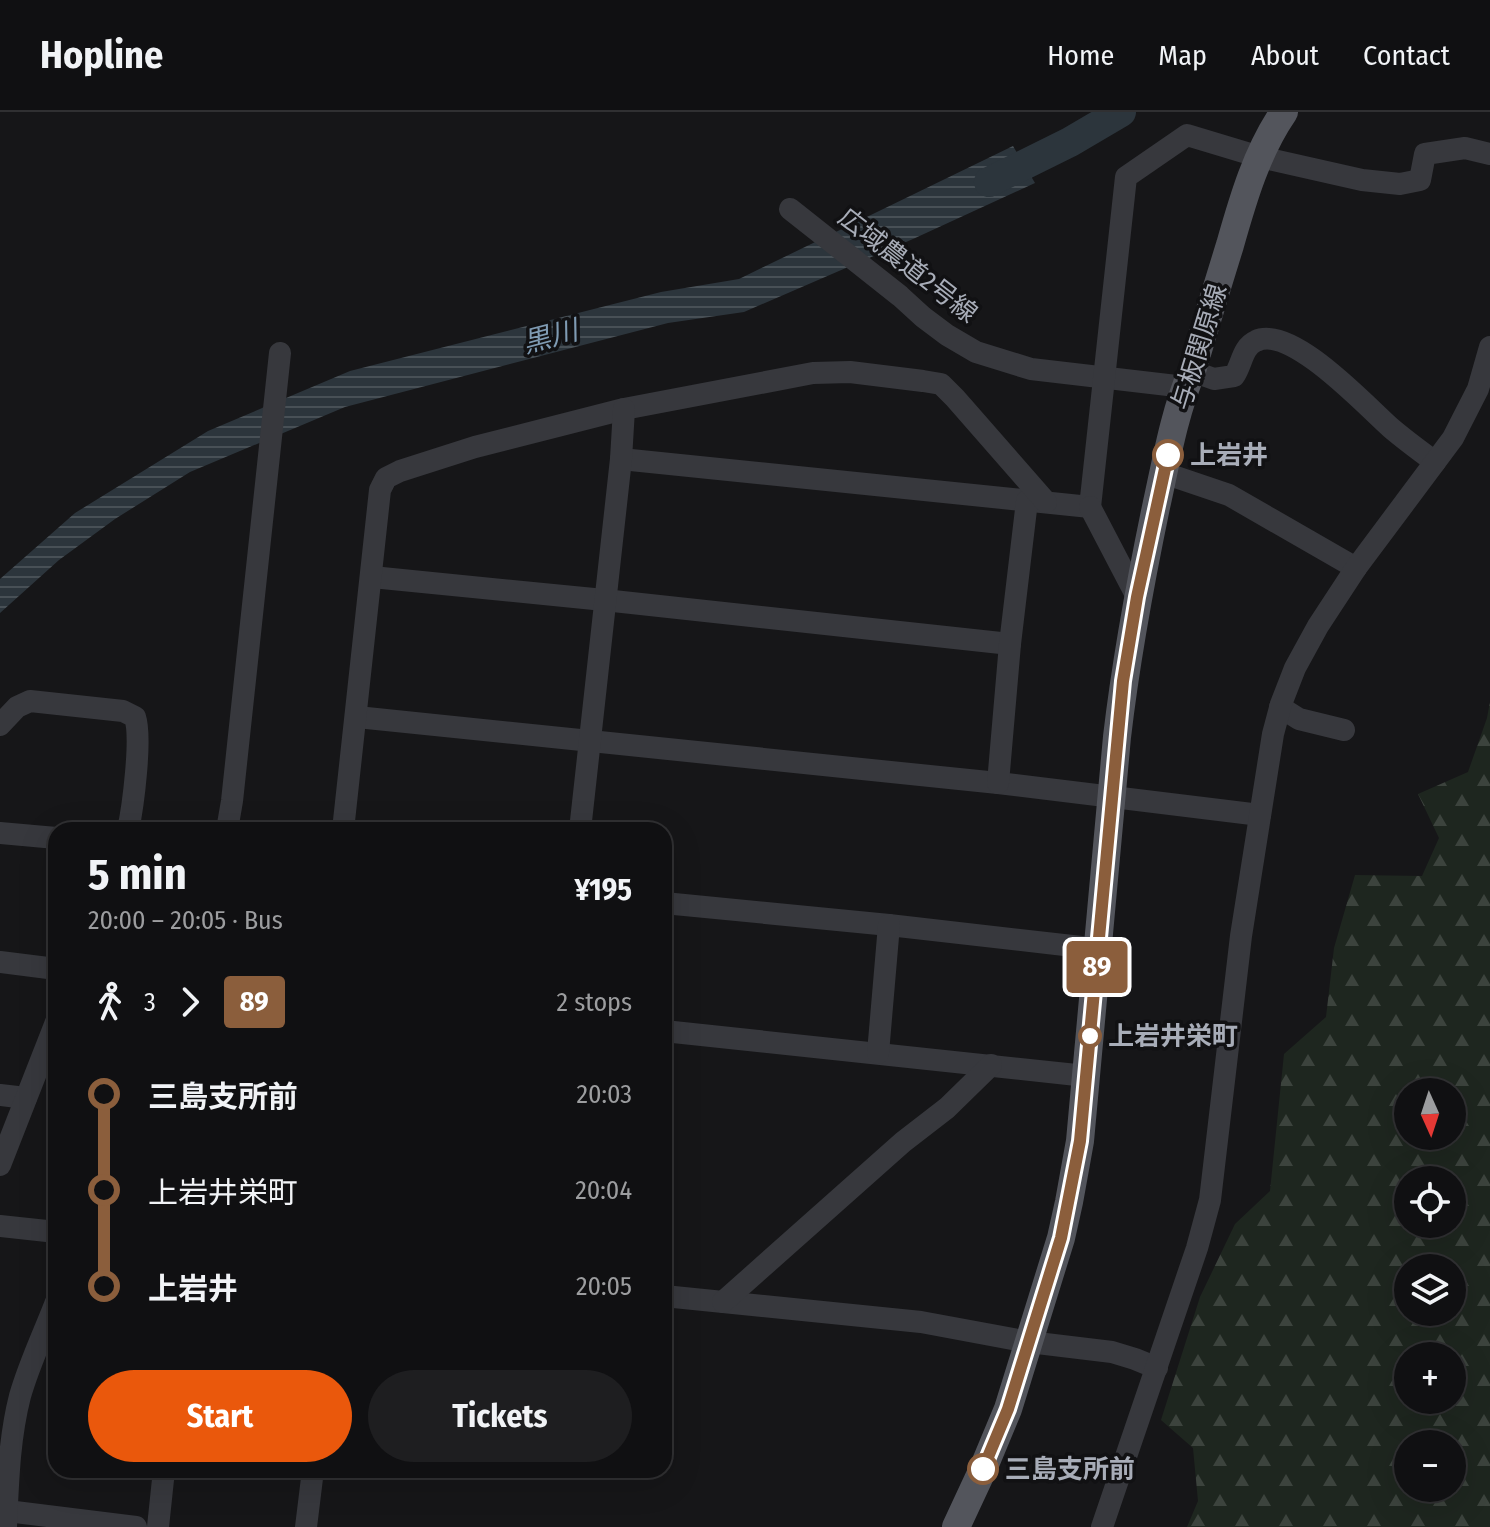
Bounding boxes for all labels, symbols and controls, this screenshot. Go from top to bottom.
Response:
text: Hopline [40,32,163,78]
text: Home [1047,39,1114,72]
text: Map [1158,39,1207,72]
text: About [1251,39,1319,72]
text: Contact [1363,39,1450,72]
street label: 広域農道2号線 [832,202,983,329]
street label: 与板関原線 [1166,280,1233,414]
water label: 黒川 [519,313,584,360]
marker: 上岩井 [1153,440,1183,470]
place label: 上岩井 [1190,440,1268,471]
text: 5 min [88,848,187,901]
text: ¥195 [574,872,632,908]
text: 20:00 – 20:05 · Bus [88,905,283,936]
line badge: 89 [1061,941,1133,993]
text: 89 [1083,950,1111,983]
icon: walk [88,980,132,1024]
icon: forward [168,980,212,1024]
text: 89 [240,985,269,1018]
text: 3 [144,987,156,1018]
text: 2 stops [557,987,632,1018]
place label: 上岩井栄町 [1108,1021,1238,1052]
marker: 上岩井栄町 [1079,1025,1101,1047]
north arrow [1394,1078,1466,1150]
map controls [1394,1078,1466,1502]
text: 三島支所前 [148,1079,298,1115]
text: 20:03 [576,1079,632,1110]
button: locate [1394,1166,1466,1238]
text: 上岩井栄町 [148,1175,298,1211]
text: 20:04 [575,1175,632,1206]
button: layers [1394,1254,1466,1326]
text: 上岩井 [148,1271,238,1307]
text: 20:05 [576,1271,632,1302]
button: + [1394,1342,1466,1414]
button: Start [88,1370,352,1462]
button: Tickets [368,1370,632,1462]
button: − [1394,1430,1466,1502]
marker: 三島支所前 [968,1454,998,1484]
place label: 三島支所前 [1005,1454,1135,1485]

